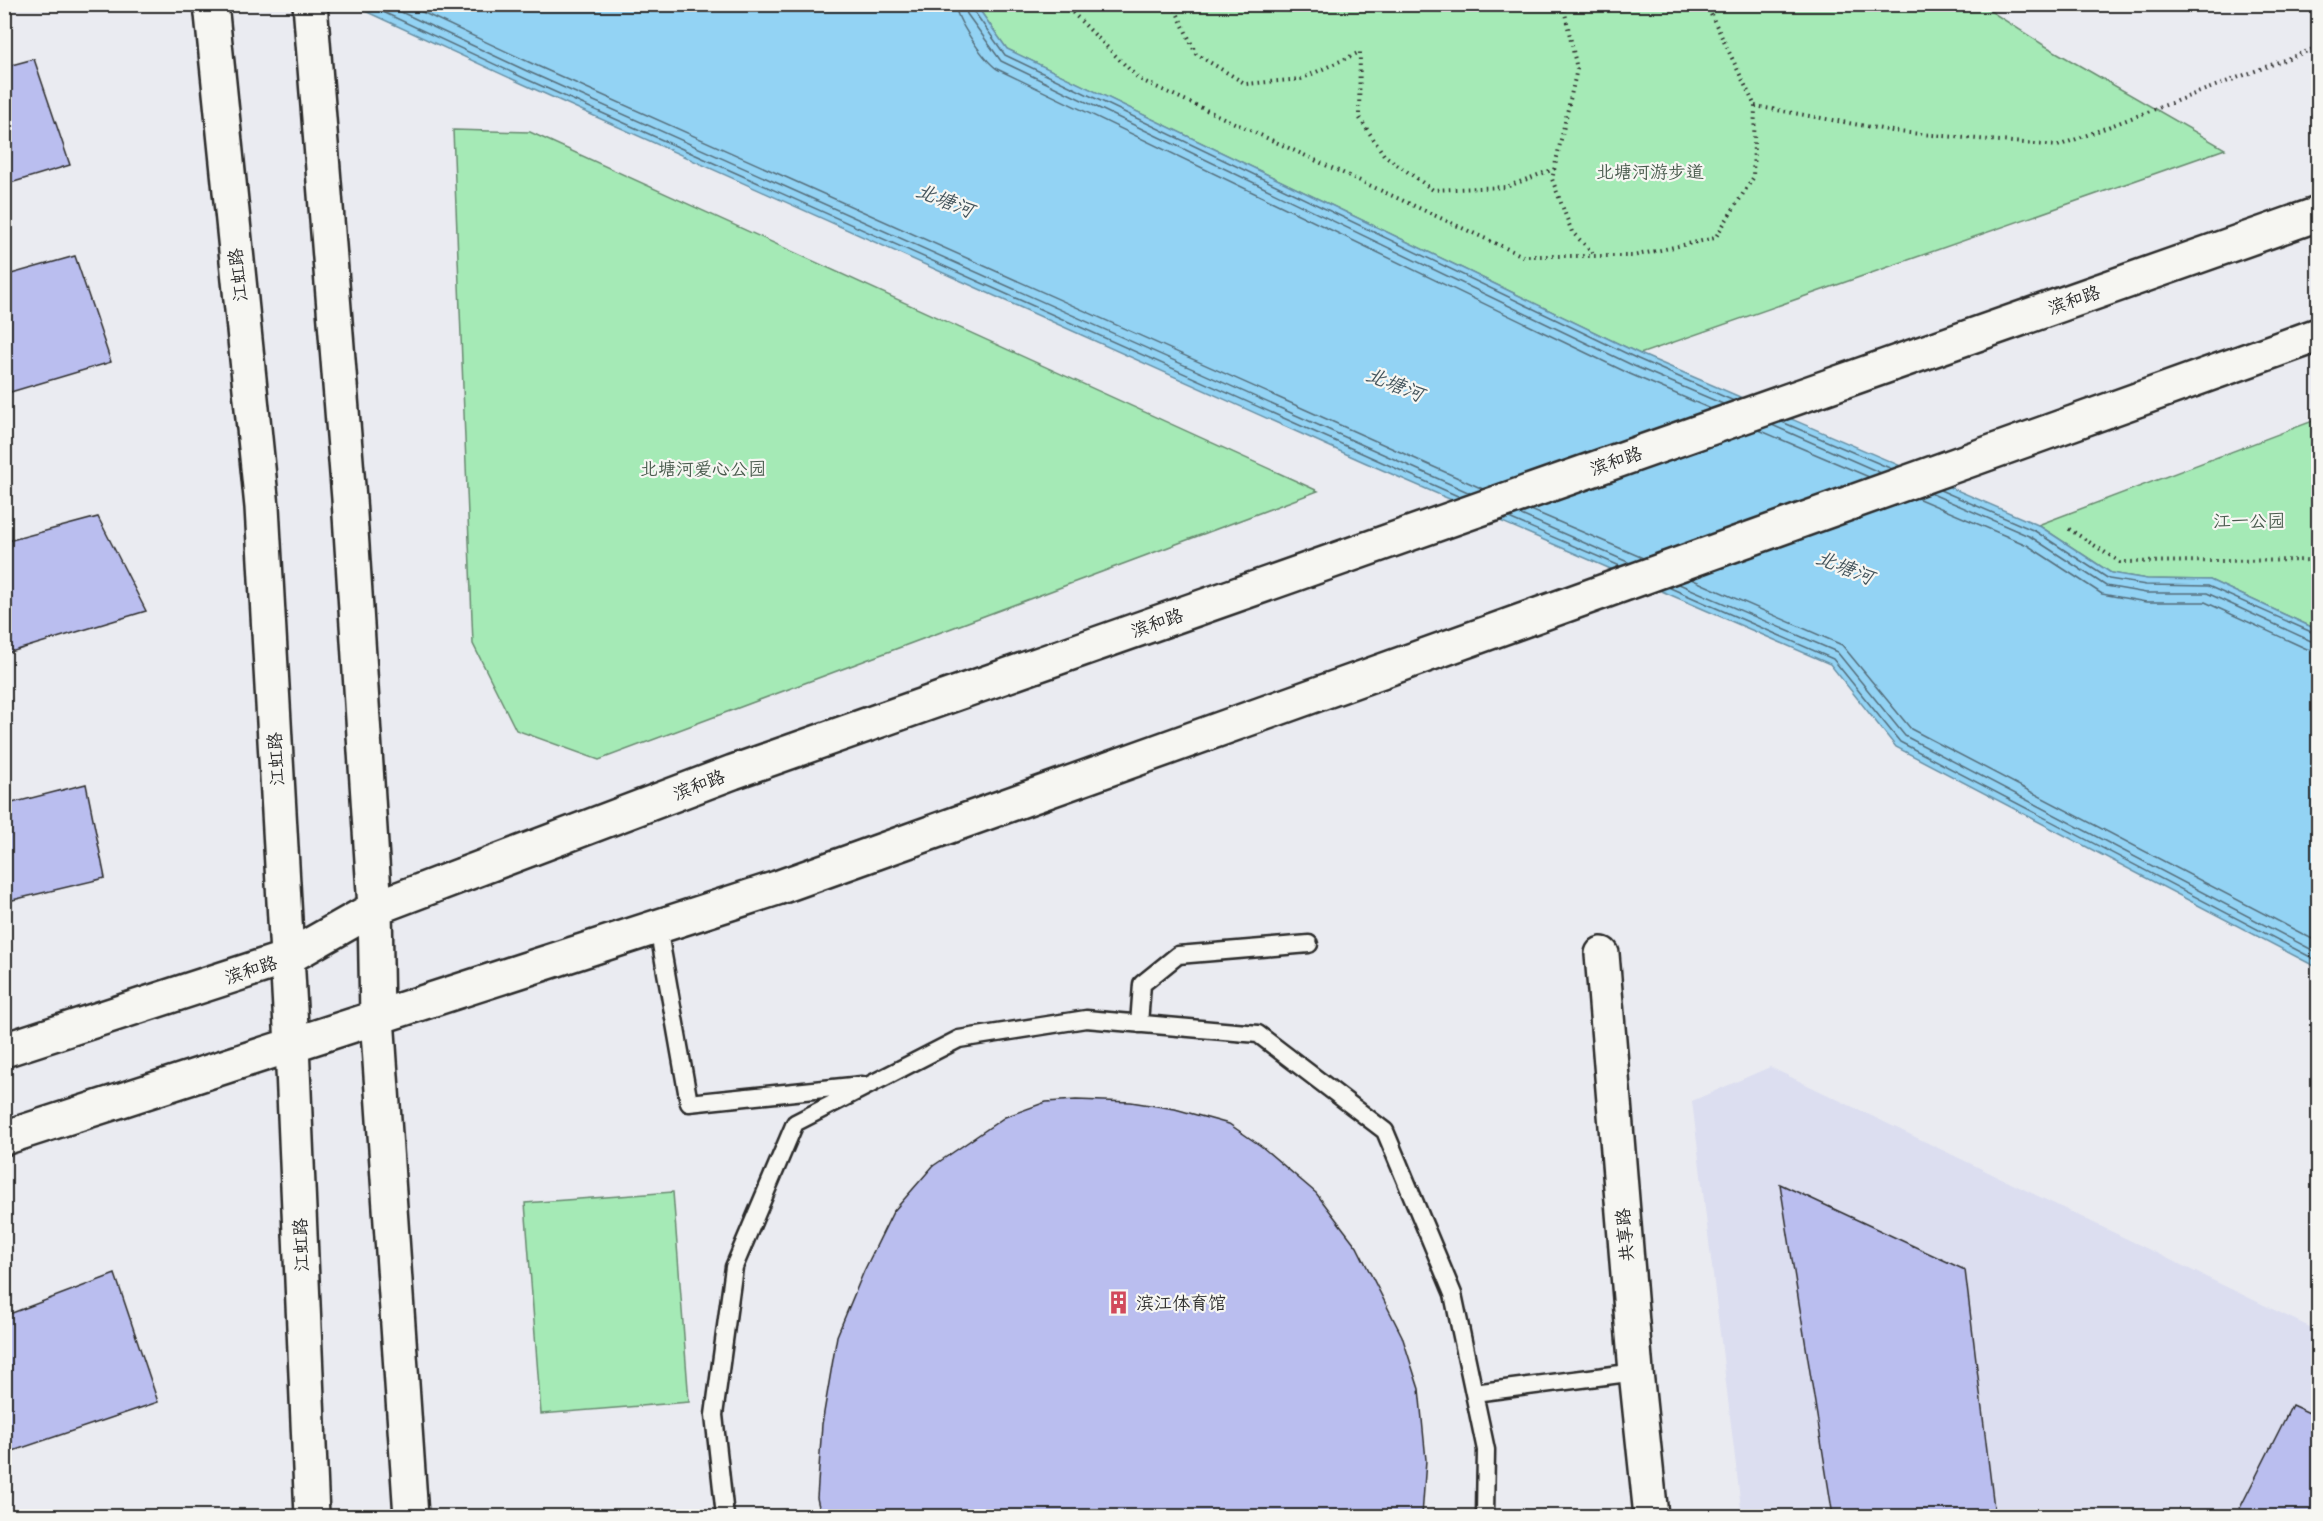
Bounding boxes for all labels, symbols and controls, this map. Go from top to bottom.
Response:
park label: 北塘河游步道 [1596,163,1704,185]
water label: 北塘河 [912,179,979,226]
street label: 江虹路 [226,247,254,303]
street label: 滨和路 [2046,283,2104,321]
water label: 北塘河 [1362,363,1429,410]
street label: 滨和路 [1588,444,1646,482]
park label: 北塘河爱心公园 [640,460,766,482]
park label: 江一公园 [2213,512,2285,534]
water label: 北塘河 [1812,546,1879,593]
street label: 滨和路 [1129,606,1187,644]
street label: 江虹路 [266,731,290,786]
street label: 滨和路 [671,767,729,807]
street label: 滨和路 [223,953,281,991]
street label: 共享路 [1614,1207,1640,1263]
street label: 江虹路 [291,1218,315,1272]
building icon: 滨江体育馆 [1105,1290,1131,1316]
place label: 滨江体育馆 [1136,1294,1226,1316]

